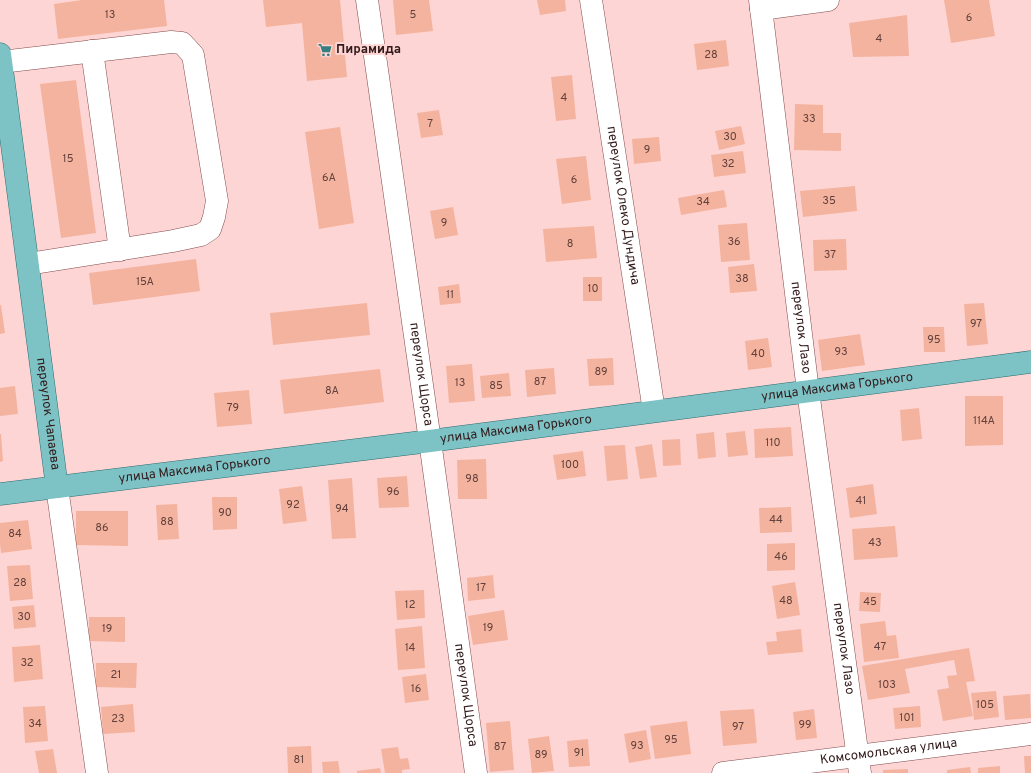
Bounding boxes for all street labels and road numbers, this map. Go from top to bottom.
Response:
street label: переулок Олеко Дундича [602,125,643,286]
street label: переулок Лазо [787,281,814,374]
street label: переулок Щорса [405,321,436,427]
street label: переулок Чапаева [32,357,63,471]
street label: улица Максима Горького [760,370,914,405]
street label: улица Максима Горького [439,412,593,448]
street label: улица Максима Горького [118,453,271,487]
street label: переулок Лазо [829,602,857,696]
street label: переулок Щорса [450,642,480,748]
street label: Комсомольская улица [819,735,958,769]

